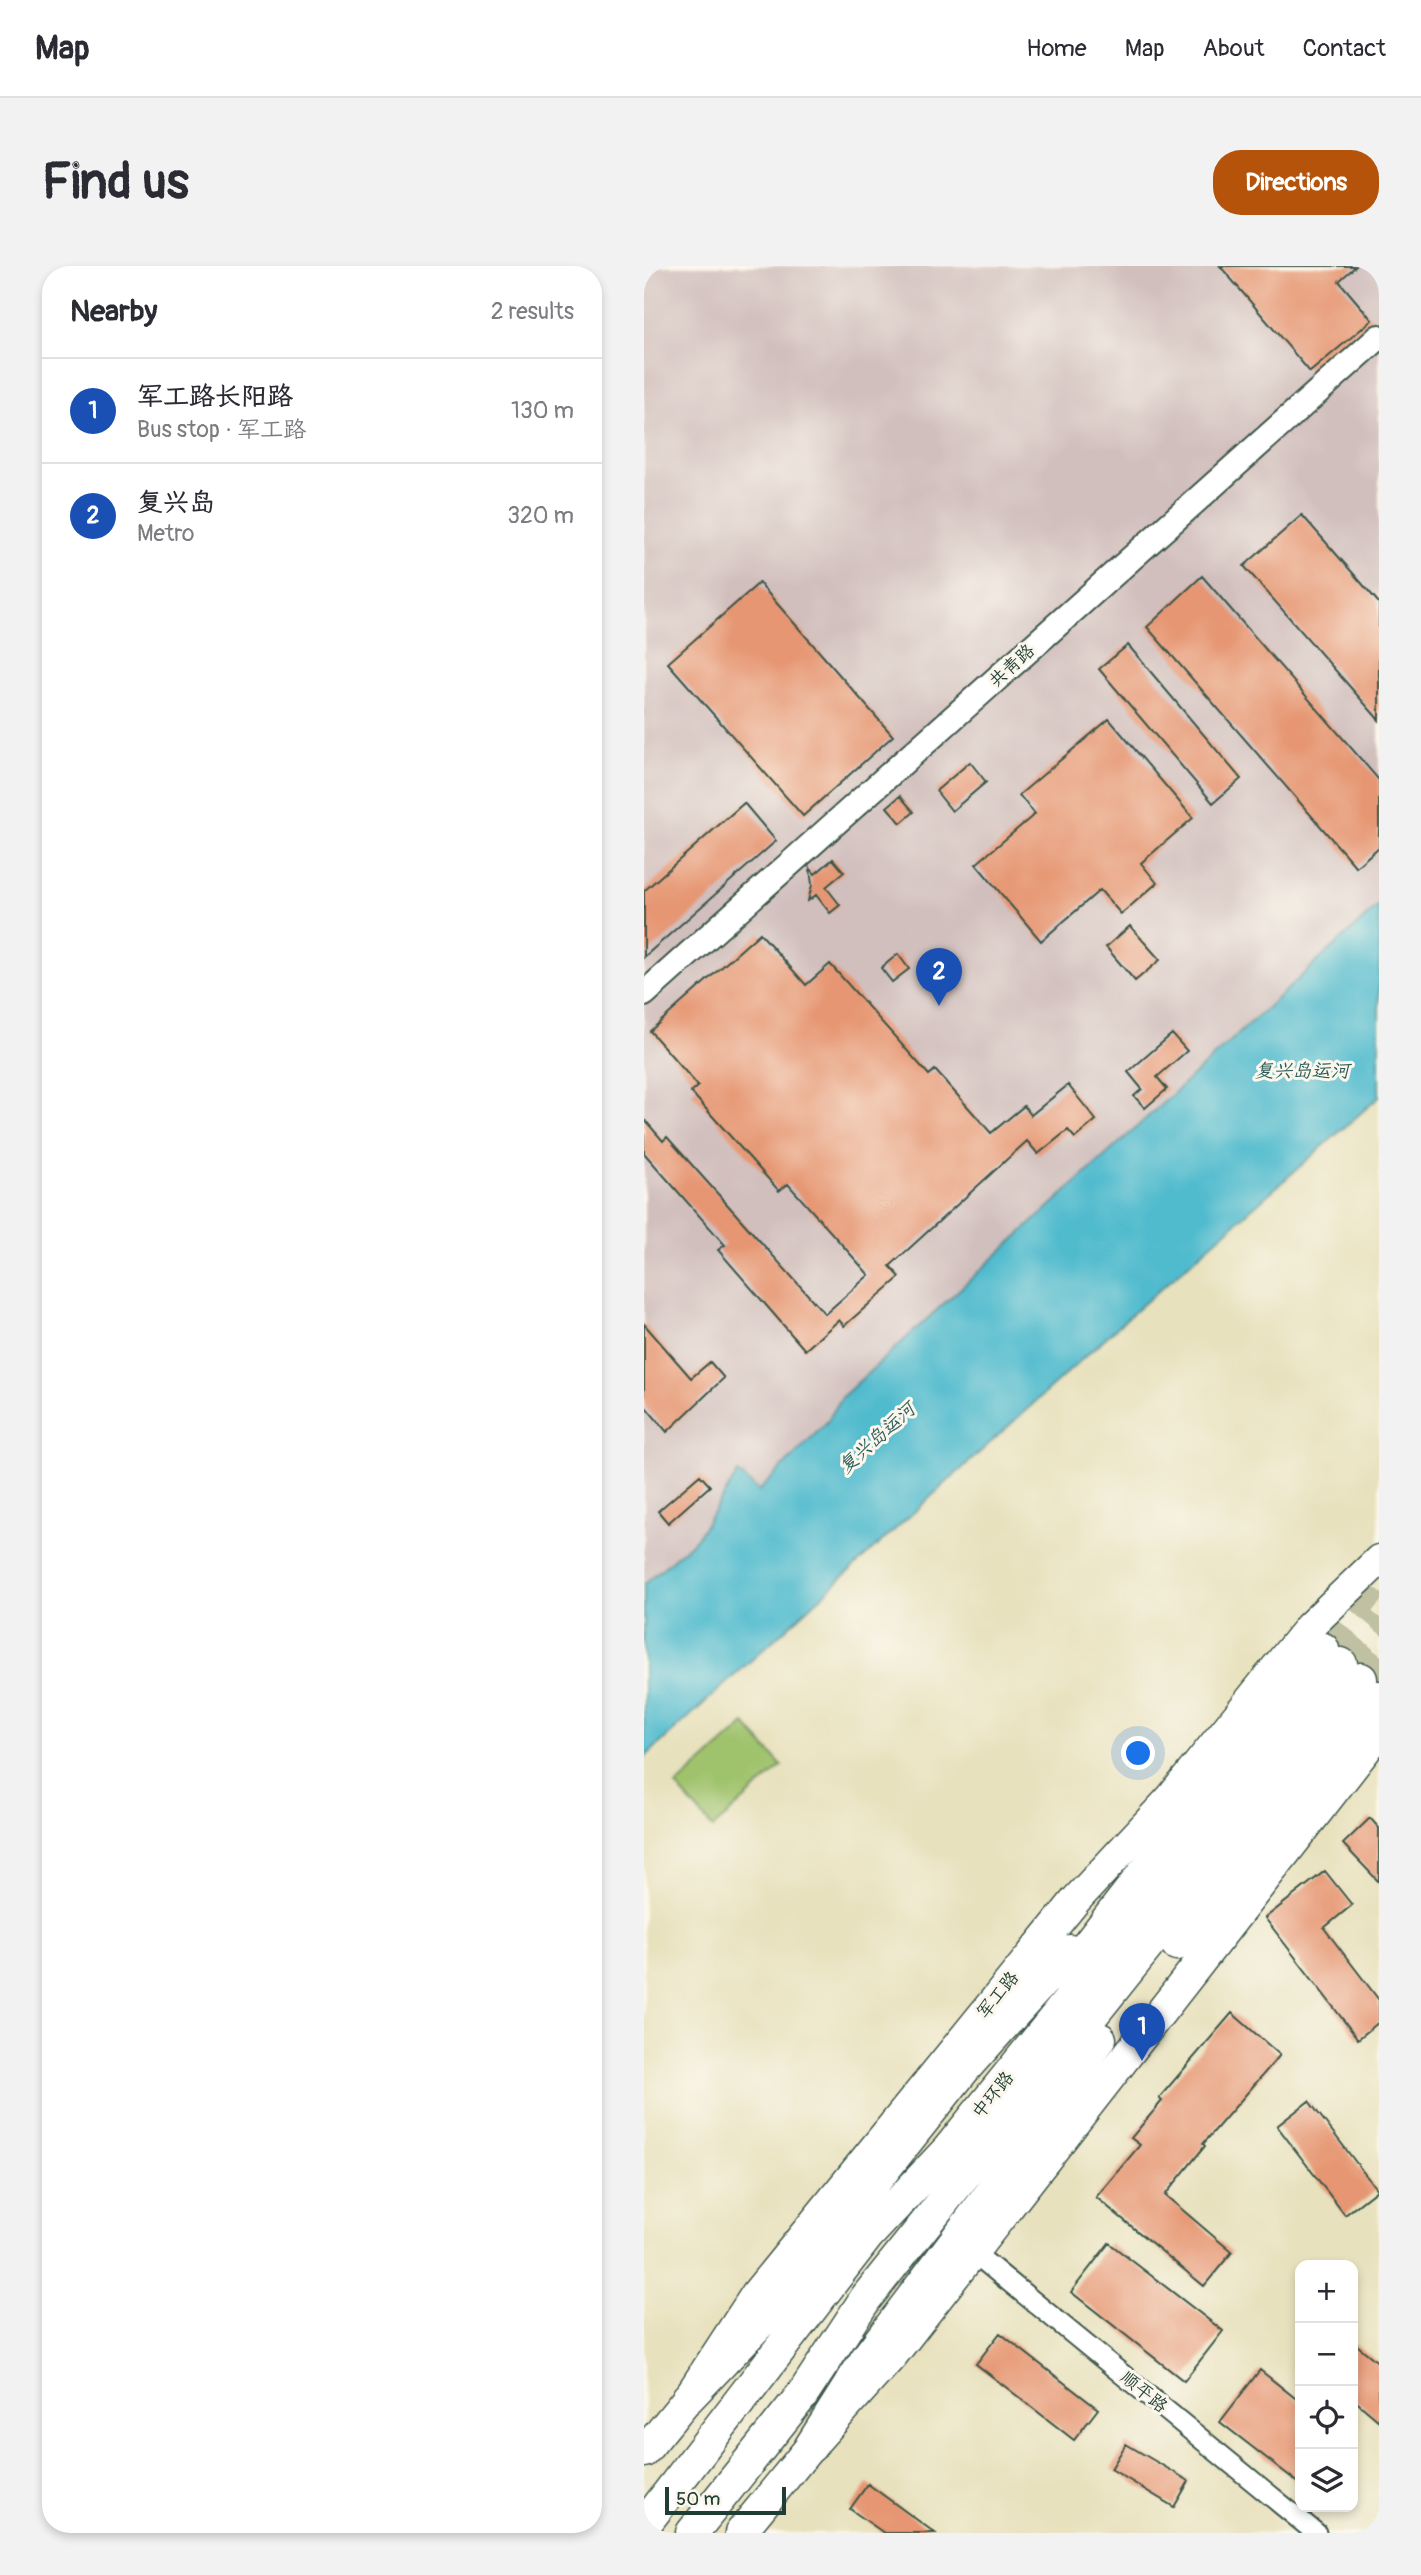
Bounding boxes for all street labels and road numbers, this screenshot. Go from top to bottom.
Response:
street label: 共青路 [984,639,1040,693]
street label: 军工路 [972,1967,1024,2023]
street label: 中环路 [967,2067,1019,2123]
street label: 顺平路 [1116,2366,1172,2418]

